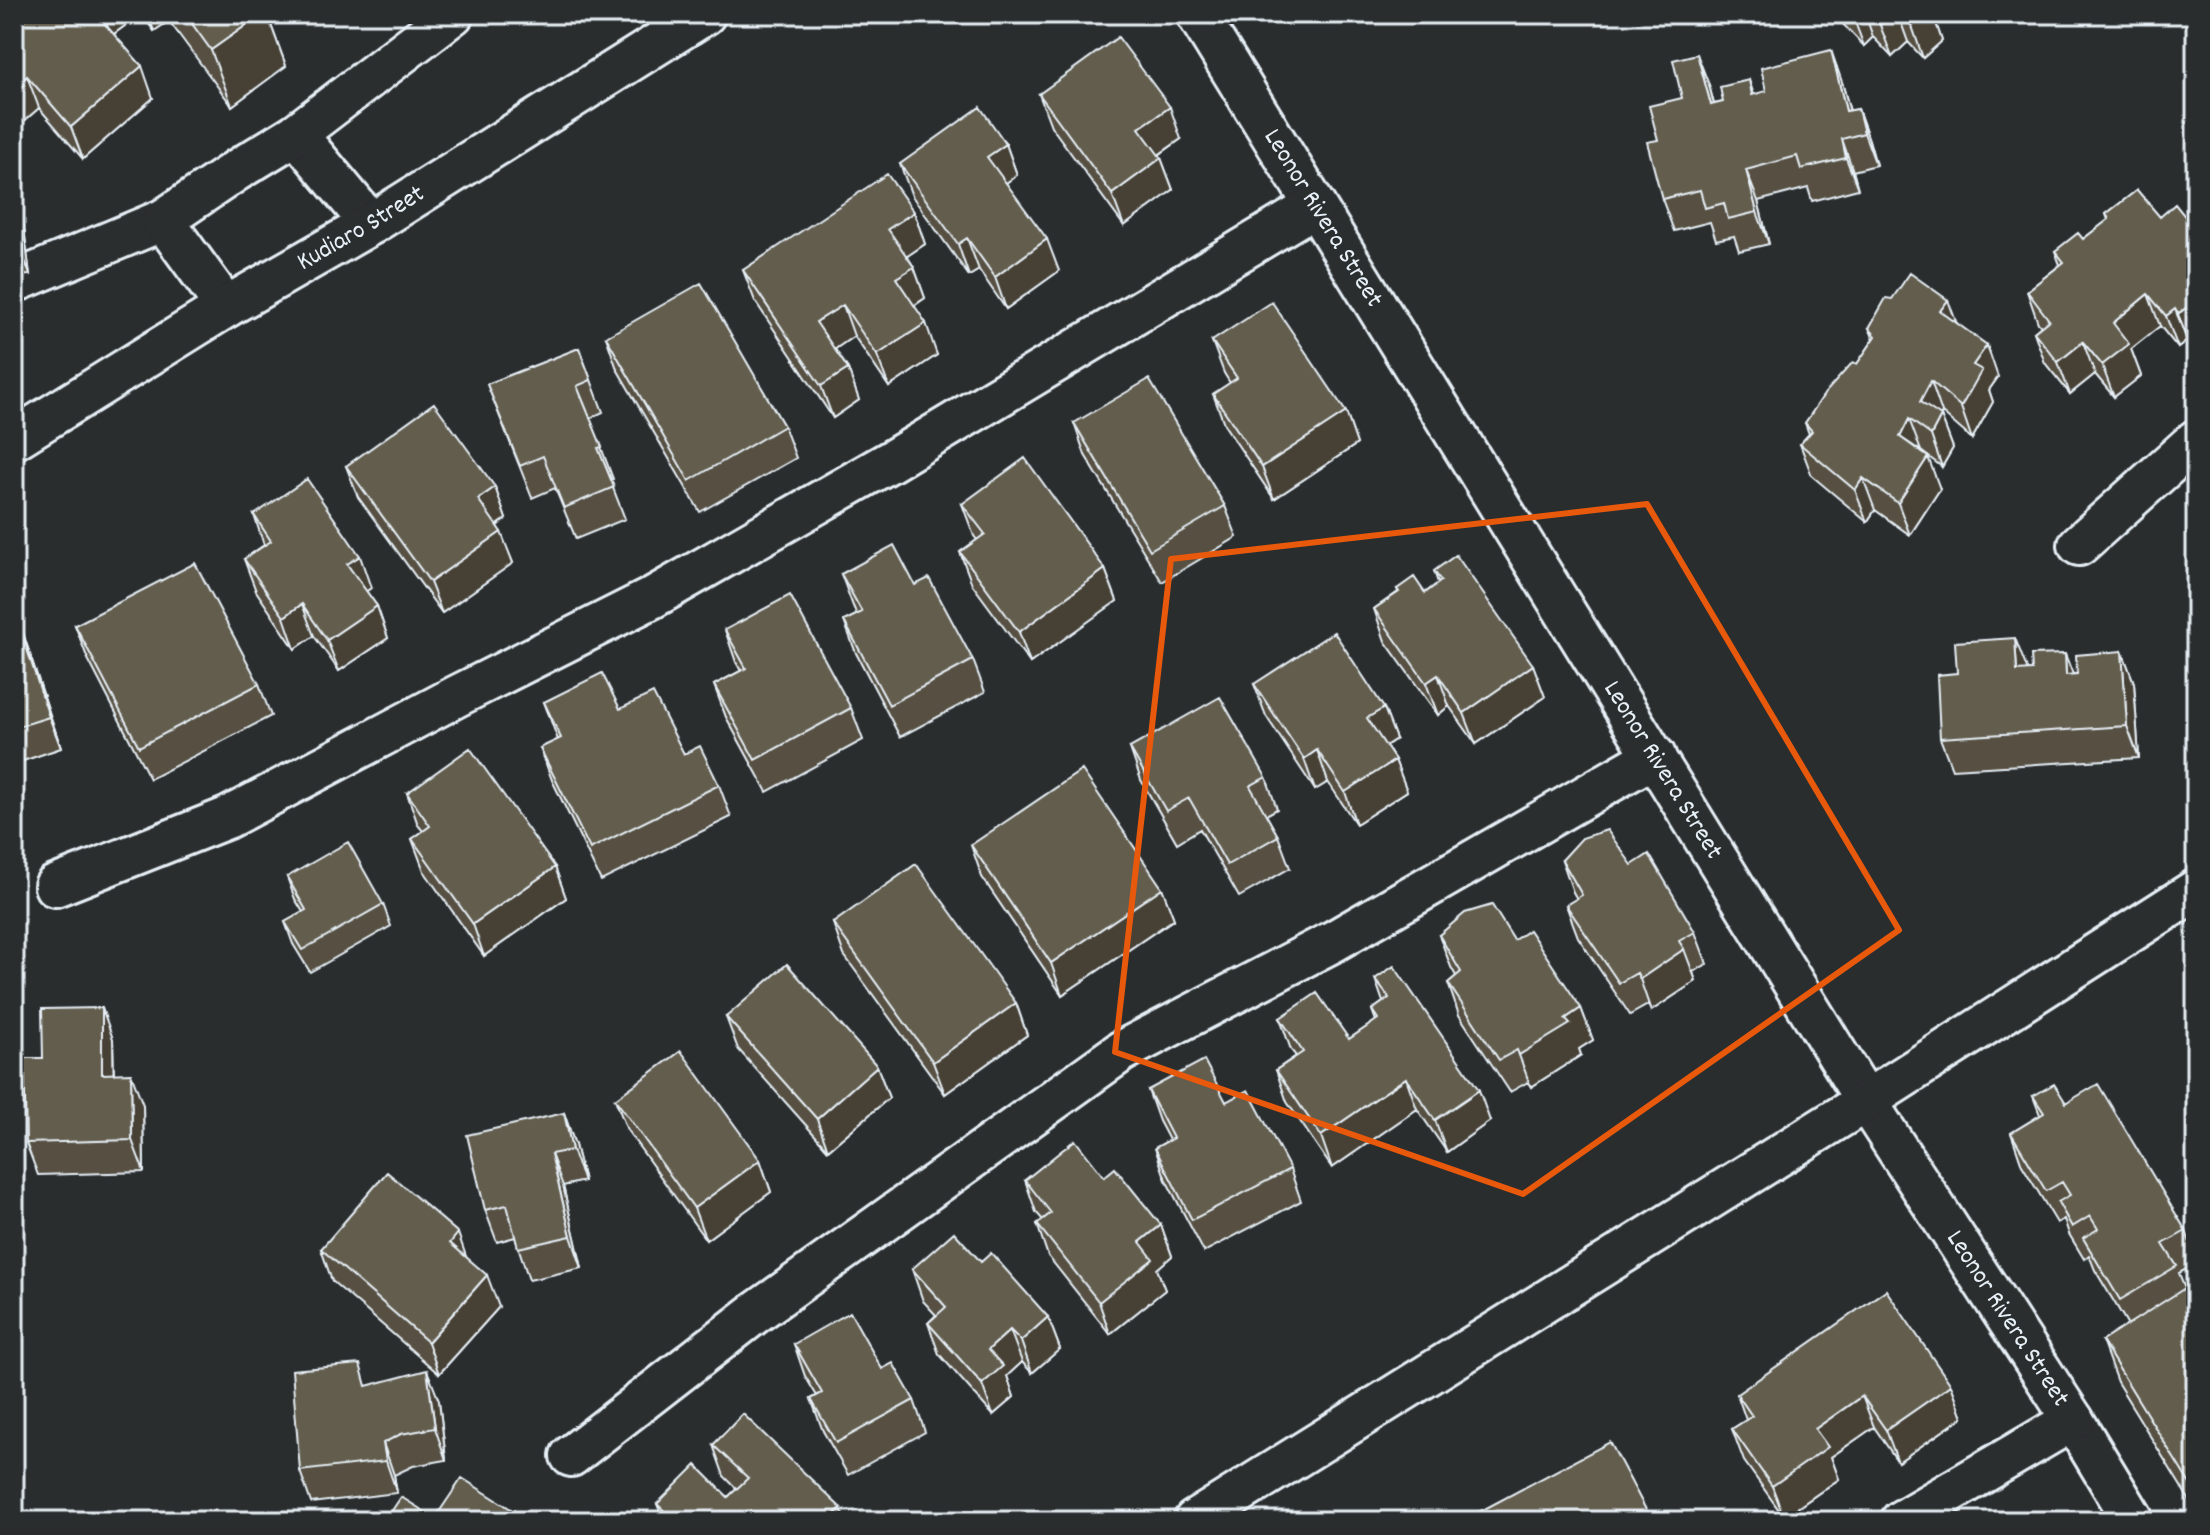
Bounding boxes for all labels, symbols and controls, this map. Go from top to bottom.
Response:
street label: Leonor Rivera Street [1254,122,1392,315]
street label: Kudiaro Street [290,176,432,281]
street label: Leonor Rivera Street [1593,674,1732,867]
street label: Leonor Rivera Street [1936,1223,2078,1415]

